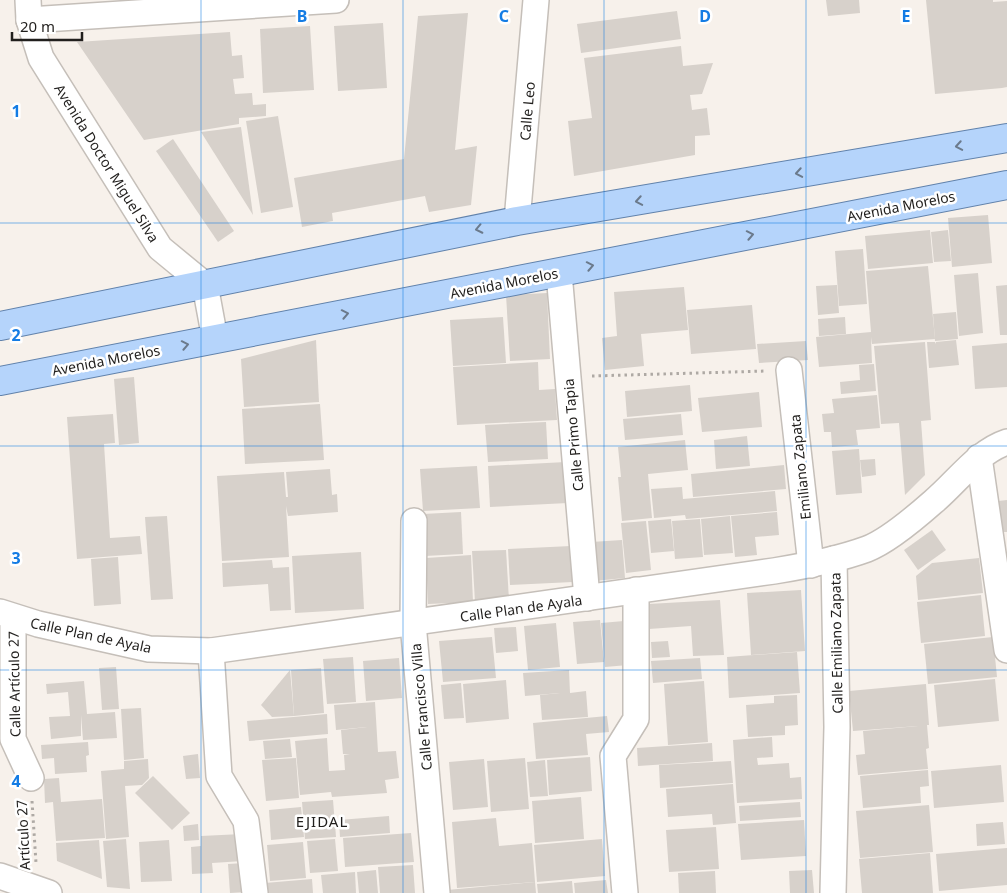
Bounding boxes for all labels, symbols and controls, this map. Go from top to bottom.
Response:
text: B [297,5,307,27]
text: C [499,5,509,27]
text: D [699,5,711,27]
text: E [902,5,911,27]
scale bar [12,10,82,42]
text: 20 m [20,16,55,36]
street label: Avenida Doctor Miguel Silva [50,80,164,246]
street label: Calle Leo [515,81,539,141]
text: 1 [11,100,21,122]
one-way arrow [955,141,963,151]
one-way arrow [794,168,803,178]
street label: Avenida Morelos [845,186,957,226]
one-way arrow [634,195,643,205]
one-way arrow [474,223,483,234]
one-way arrow [745,231,754,241]
one-way arrow [586,262,595,272]
street label: Avenida Morelos [448,263,560,303]
one-way arrow [340,309,349,320]
text: 2 [11,324,21,346]
street label: Avenida Morelos [50,340,162,380]
one-way arrow [181,340,190,351]
street label: Calle Primo Tapia [559,378,587,492]
street label: Emiliano Zapata [785,414,815,520]
text: 3 [11,547,21,569]
street label: Calle Emiliano Zapata [825,572,847,714]
street label: Calle Plan de Ayala [459,590,583,626]
street label: Calle Plan de Ayala [29,613,153,657]
street label: Calle Artículo 27 [4,631,24,737]
street label: Calle Francisco Villa [406,643,436,771]
text: 4 [11,770,21,792]
street label: Artículo 27 [12,799,34,871]
district label: EJIDAL [296,811,348,831]

